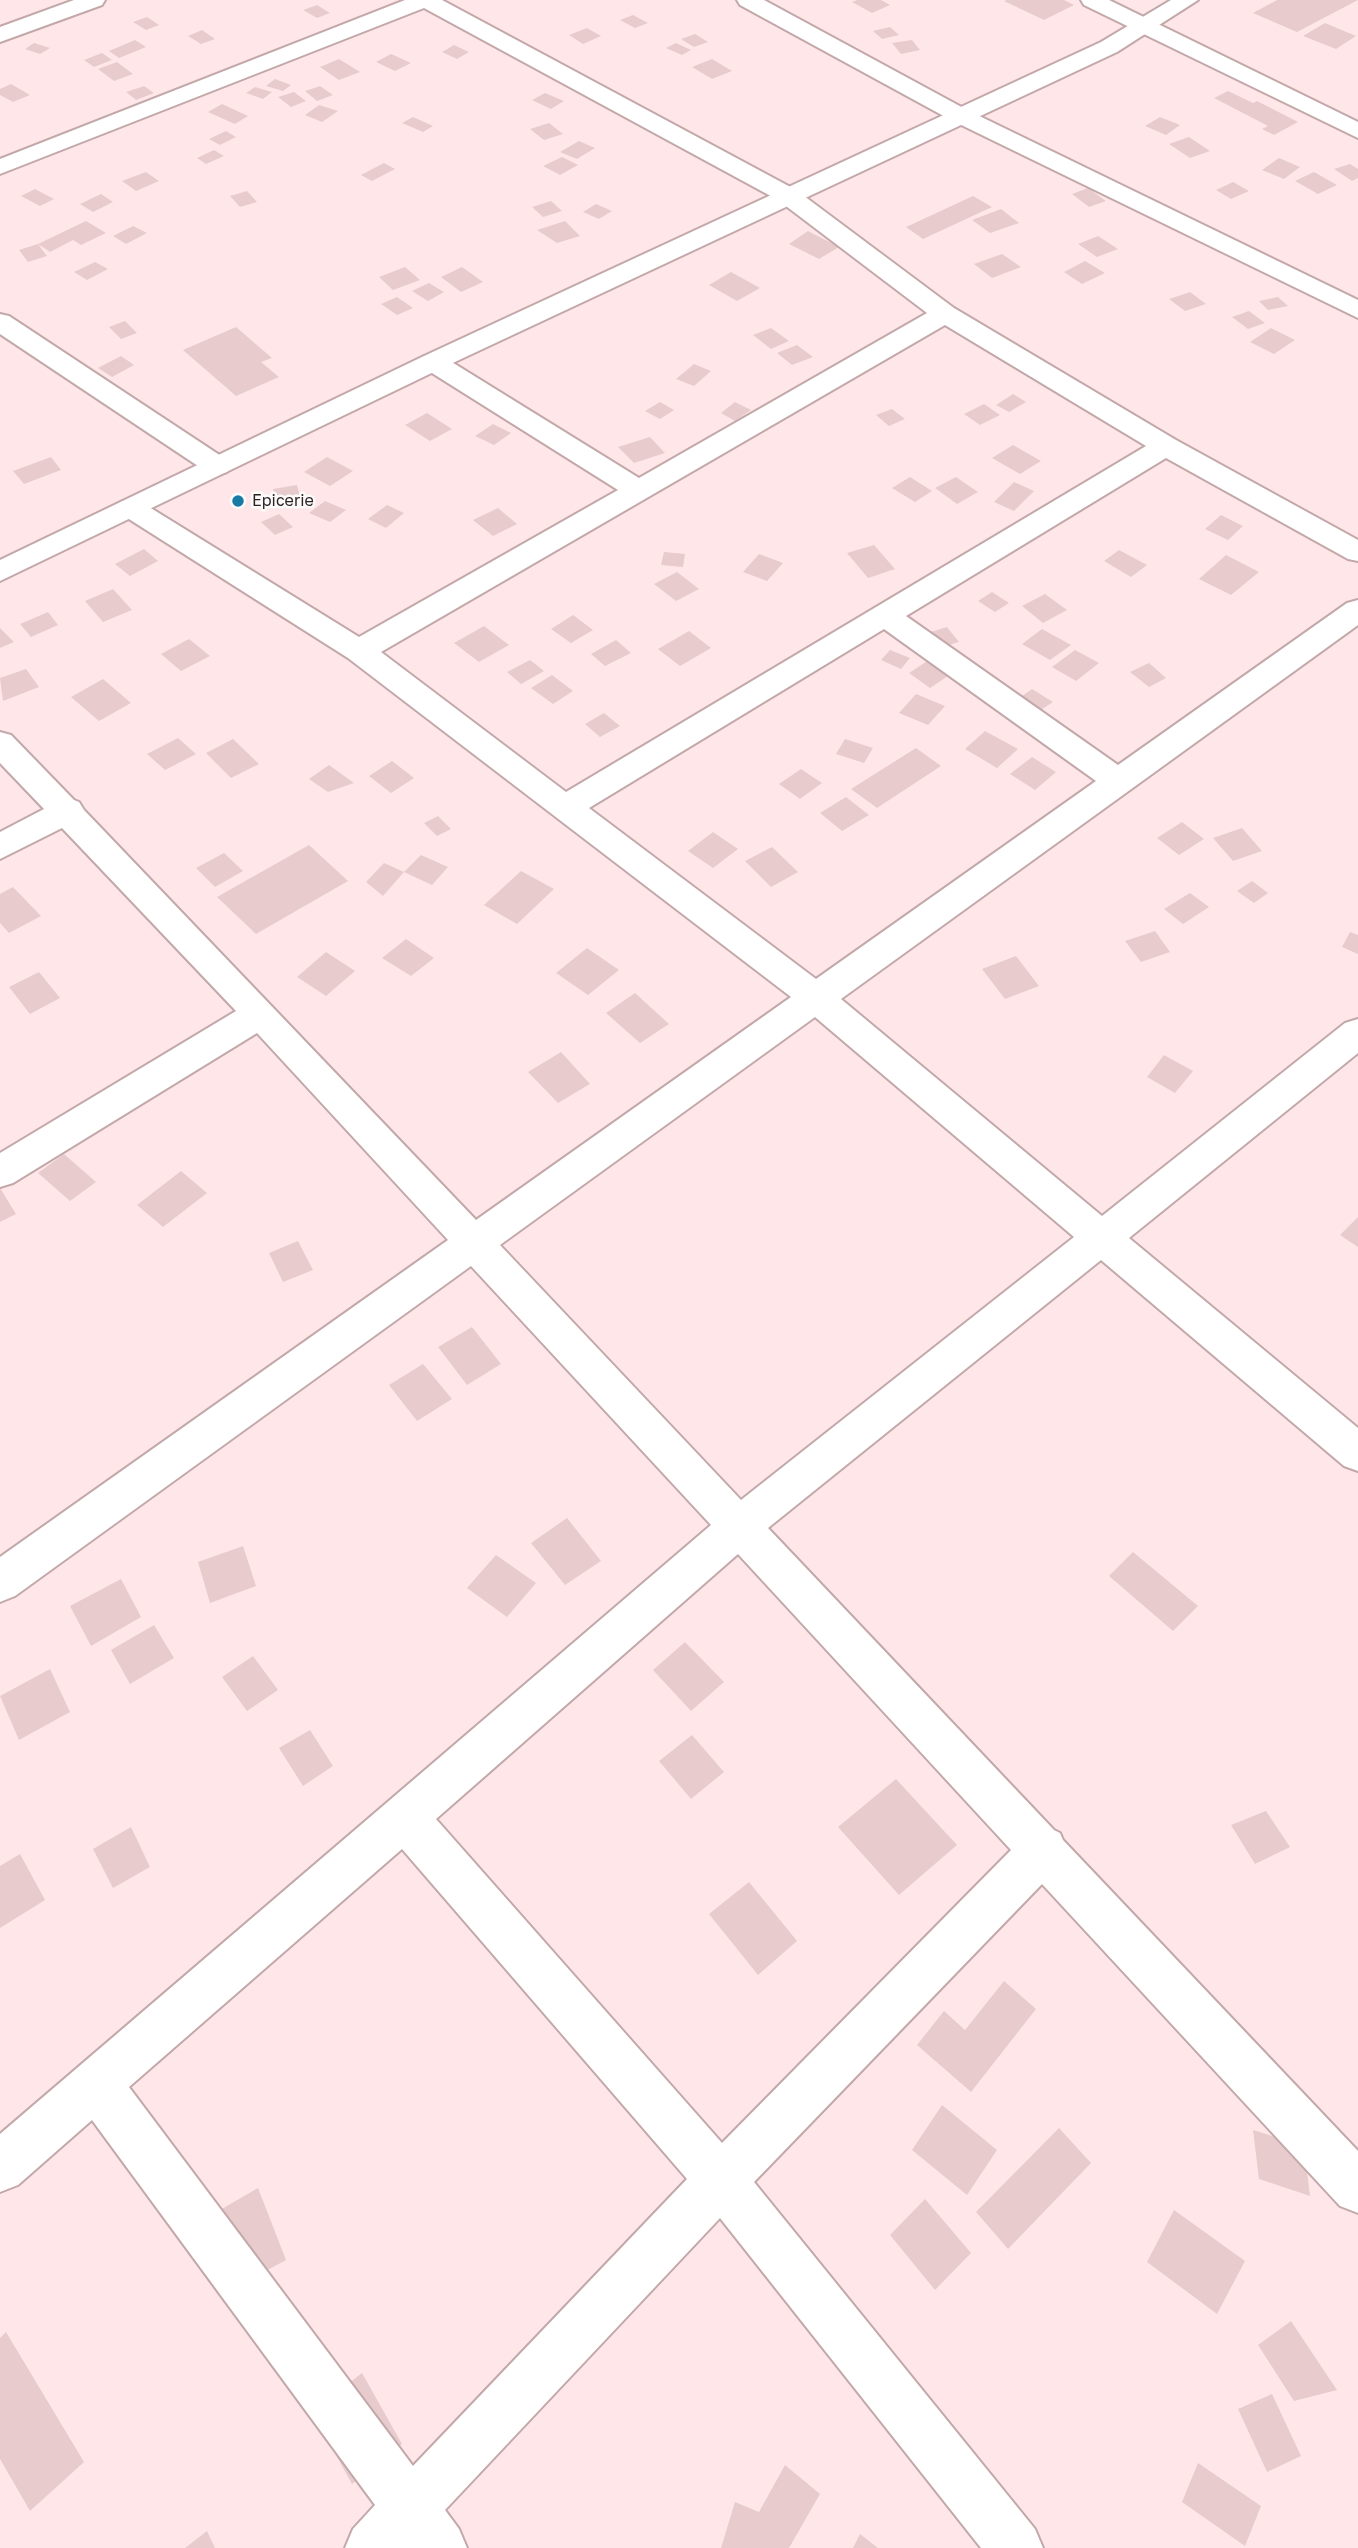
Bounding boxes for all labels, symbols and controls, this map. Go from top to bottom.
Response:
place label: Epicerie [252,491,314,511]
marker: Epicerie [230,493,246,509]

